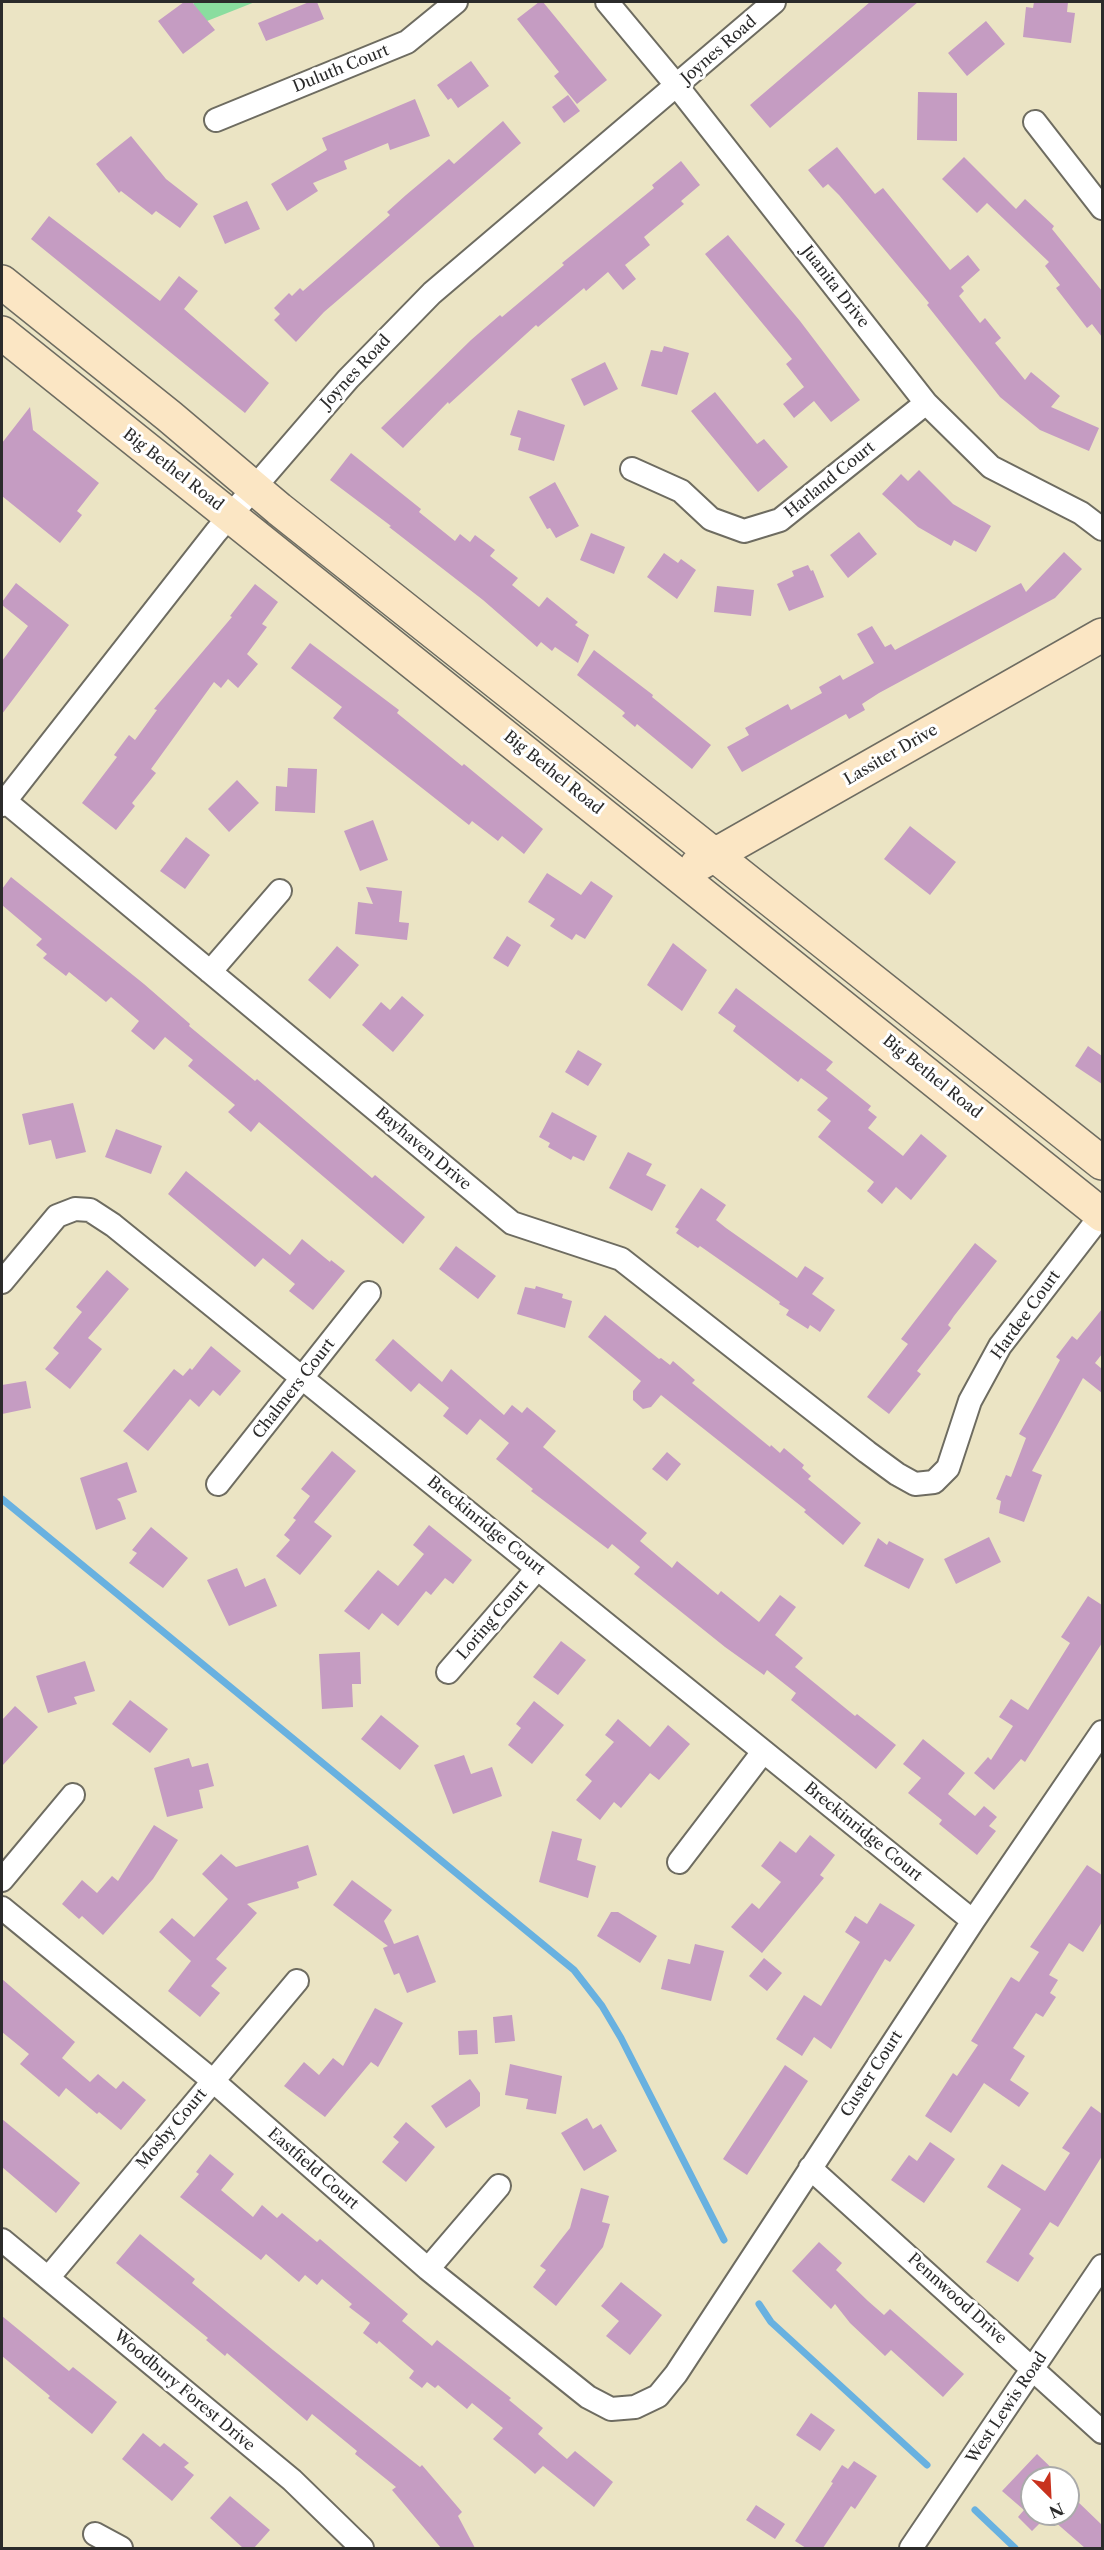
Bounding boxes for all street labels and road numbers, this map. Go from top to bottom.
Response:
street label: Joynes Road [677,12,761,88]
street label: Duluth Court [290,41,392,97]
street label: Juanita Drive [797,242,873,332]
street label: Joynes Road [317,331,395,413]
street label: Big Bethel Road [119,425,227,515]
street label: Harland Court [781,438,879,522]
street label: Lassiter Drive [841,720,941,790]
street label: Big Bethel Road [500,727,606,819]
street label: Big Bethel Road [879,1031,985,1123]
street label: Bayhaven Drive [371,1103,475,1195]
street label: Hardee Court [987,1267,1065,1363]
street label: Chalmers Court [249,1335,339,1443]
street label: Breckinridge Court [423,1472,549,1580]
street label: Loring Court [453,1576,533,1664]
street label: Breckinridge Court [800,1778,926,1886]
street label: Custer Court [837,2027,907,2121]
street label: Mosby Court [133,2085,211,2173]
street label: Eastfield Court [264,2124,362,2214]
street label: Pennwood Drive [903,2249,1011,2349]
street label: Woodbury Forest Drive [110,2326,258,2456]
street label: West Lewis Road [963,2349,1051,2467]

